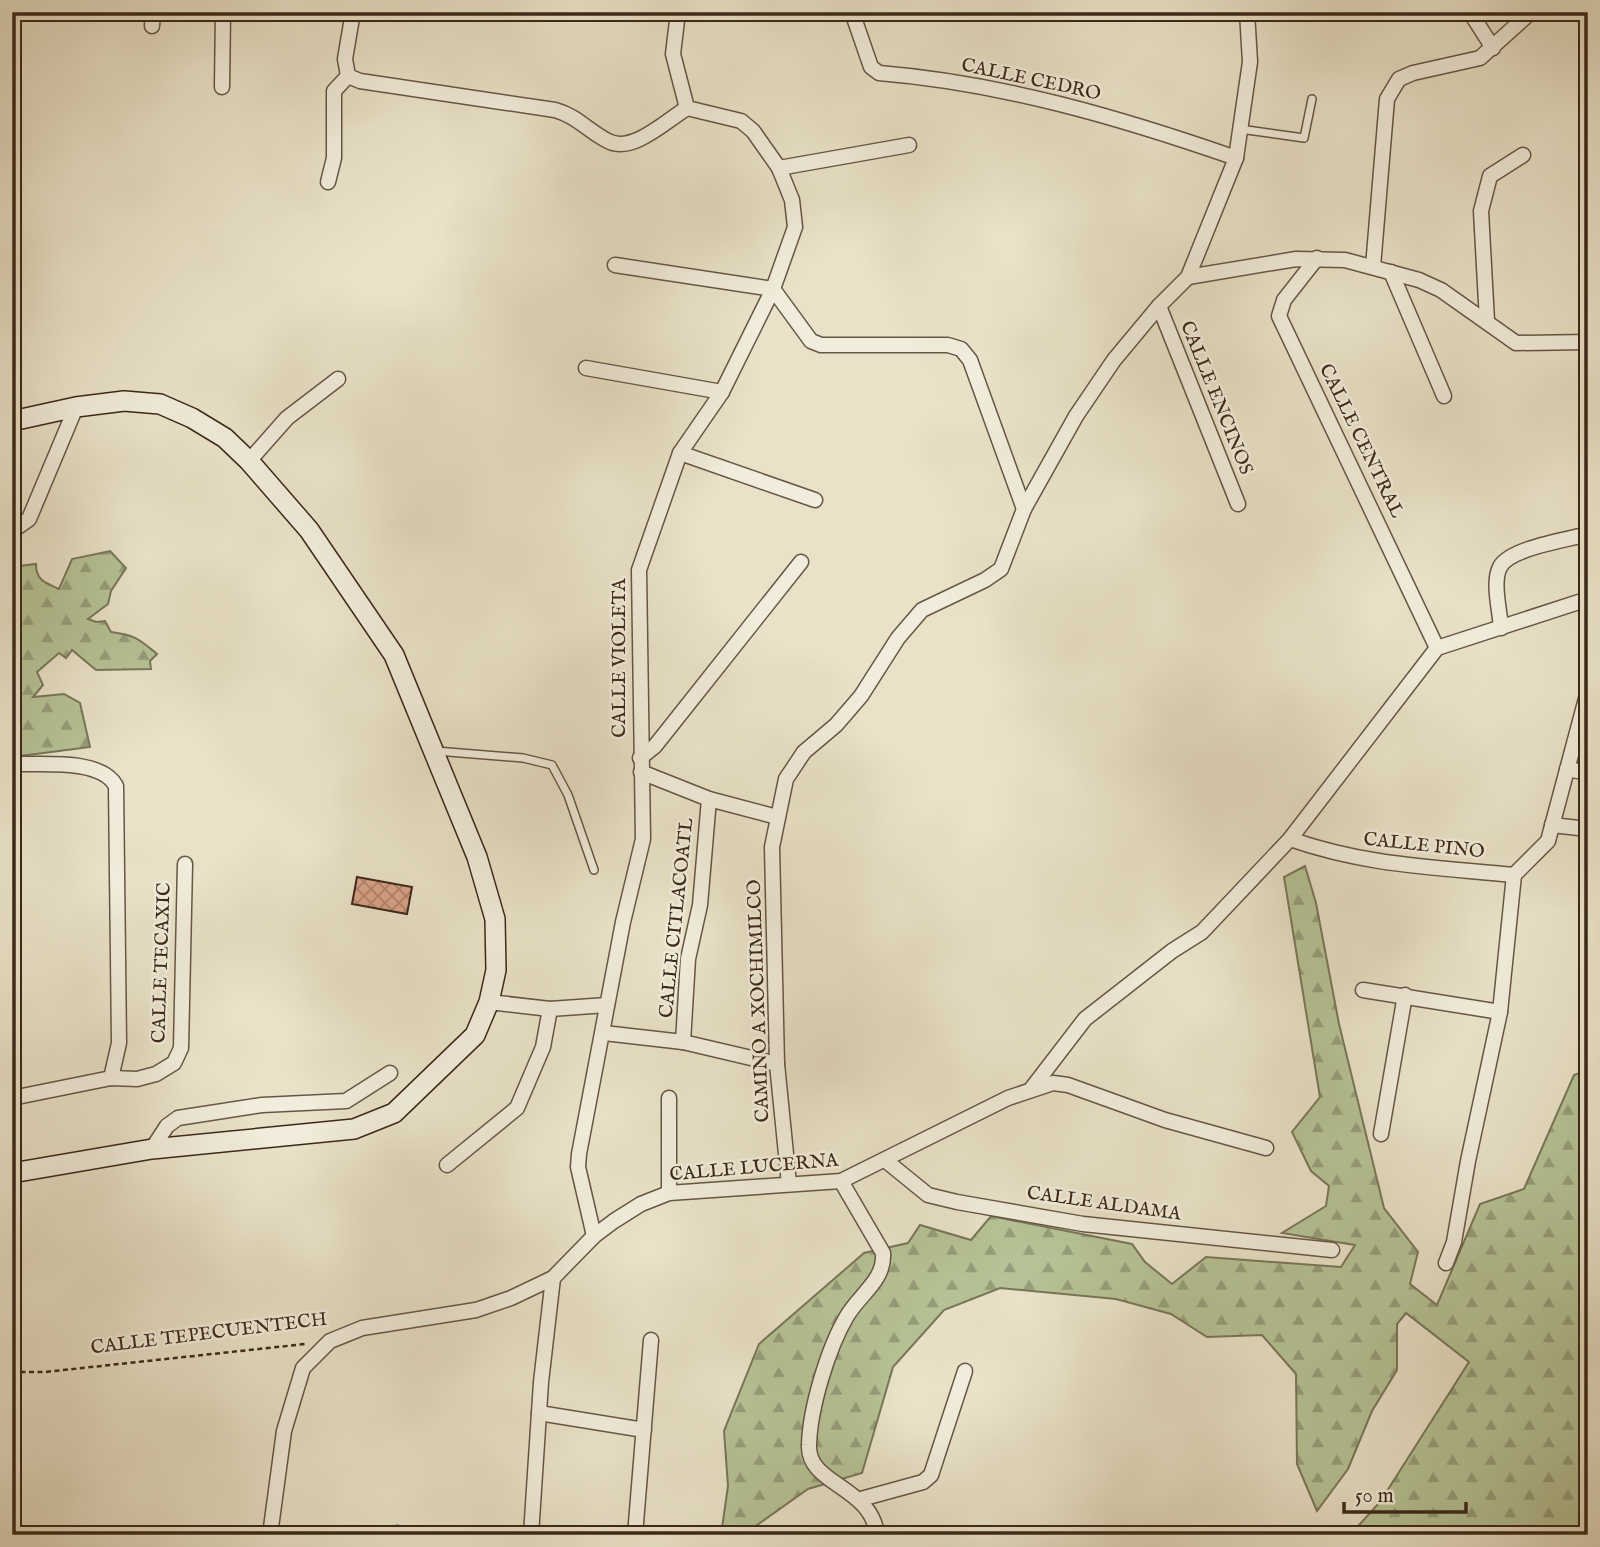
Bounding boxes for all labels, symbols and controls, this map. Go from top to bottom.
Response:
street label: CALLE CEDRO [959,53,1103,107]
street label: CALLE ENCINOS [1174,318,1258,478]
street label: CALLE CENTRAL [1313,360,1409,522]
street label: CALLE VIOLETA [608,577,632,738]
street label: CALLE CITLACOATL [655,816,699,1019]
street label: CALLE PINO [1362,828,1486,864]
street label: CAMINO A XOCHIMILCO [743,879,775,1123]
street label: CALLE TECAXIC [147,882,177,1044]
street label: CALLE LUCERNA [668,1149,841,1187]
street label: CALLE ALDAMA [1025,1181,1184,1227]
street label: CALLE TEPECUENTECH [89,1308,329,1360]
scale bar [1344,1470,1467,1514]
text: 50 m [1355,1483,1394,1510]

